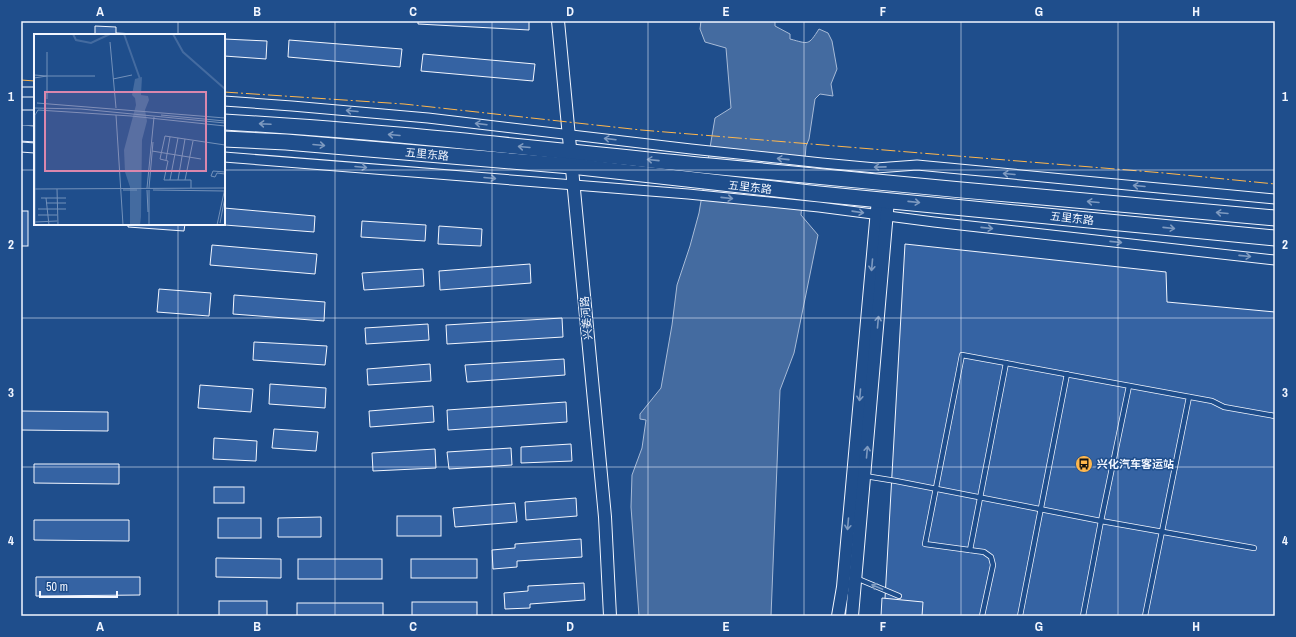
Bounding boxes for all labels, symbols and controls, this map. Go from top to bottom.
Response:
text: A [96,3,104,20]
text: B [253,3,261,20]
text: C [409,3,417,20]
text: D [566,3,574,20]
text: E [722,3,730,20]
text: F [880,3,887,20]
text: G [1035,3,1043,20]
text: H [1192,3,1200,20]
inset map [34,34,225,225]
text: 1 [8,88,14,105]
text: 1 [1282,88,1288,105]
one-way arrow [346,107,359,115]
one-way arrow [475,120,488,128]
one-way arrow [259,121,272,128]
one-way arrow [388,132,401,139]
one-way arrow [604,136,617,143]
one-way arrow [312,141,325,149]
one-way arrow [518,144,531,151]
street label: 五里东路 [404,145,450,163]
one-way arrow [777,155,790,162]
one-way arrow [647,157,660,164]
one-way arrow [874,163,887,171]
one-way arrow [354,164,367,171]
one-way arrow [1003,170,1016,177]
one-way arrow [483,174,496,181]
street label: 五里东路 [727,178,773,196]
one-way arrow [1133,182,1146,190]
one-way arrow [720,194,733,201]
one-way arrow [907,198,920,206]
one-way arrow [1087,198,1100,205]
one-way arrow [851,208,864,216]
street label: 五里东路 [1049,209,1095,227]
one-way arrow [1216,210,1229,217]
one-way arrow [980,224,993,232]
one-way arrow [1162,224,1175,231]
text: 2 [8,236,14,253]
text: 2 [1282,236,1288,253]
one-way arrow [1109,239,1122,246]
one-way arrow [1238,253,1251,260]
one-way arrow [868,258,876,271]
street label: 兴姜河路 [577,295,595,341]
one-way arrow [874,316,881,329]
text: 3 [8,384,14,401]
text: 3 [1282,384,1288,401]
one-way arrow [857,388,864,401]
one-way arrow [863,446,870,459]
bus stop icon: 兴化汽车客运站 [1074,454,1094,474]
place label: 兴化汽车客运站 [1097,457,1174,471]
one-way arrow [845,517,852,530]
text: 4 [8,532,14,549]
text: 4 [1282,532,1288,549]
scale bar [40,573,117,599]
text: 50 m [46,579,68,595]
one-way arrow [872,582,884,590]
text: A [96,618,104,635]
text: B [253,618,261,635]
text: C [409,618,417,635]
text: D [566,618,574,635]
text: E [722,618,730,635]
text: F [880,618,887,635]
text: G [1035,618,1043,635]
text: H [1192,618,1200,635]

